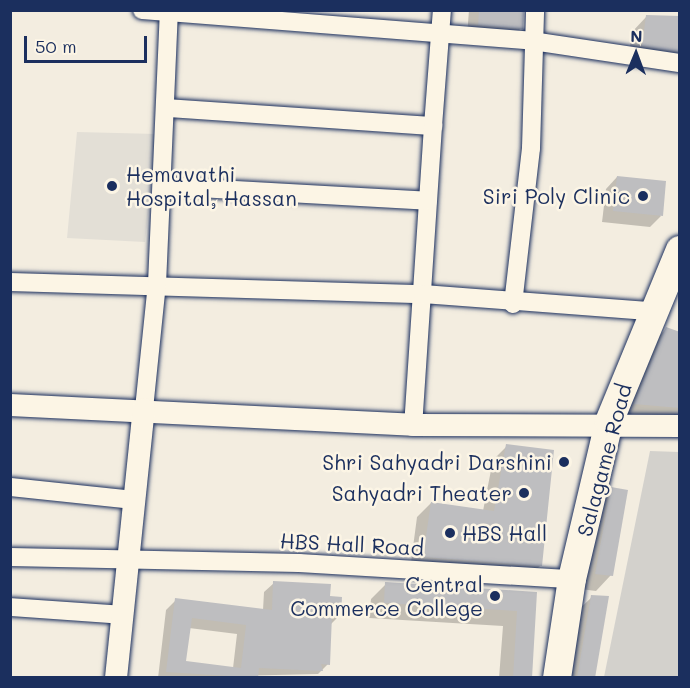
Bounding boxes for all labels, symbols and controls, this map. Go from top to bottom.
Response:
scale bar [27,24,150,62]
north arrow [606,24,666,84]
text: N [630,25,643,46]
text: 50 m [35,34,77,58]
place label: Hemavathi Hospital, Hassan [126,161,297,211]
marker: Hemavathi Hospital, Hassan [103,177,121,195]
place label: Siri Poly Clinic [483,183,630,209]
marker: Siri Poly Clinic [634,187,652,205]
street label: Salagame Road [571,381,637,539]
place label: Shri Sahyadri Darshini [322,449,552,475]
marker: Shri Sahyadri Darshini [557,455,571,469]
place label: Sahyadri Theater [332,480,512,506]
marker: Sahyadri Theater [517,486,531,500]
place label: HBS Hall [462,520,547,546]
marker: HBS Hall [443,526,457,540]
street label: HBS Hall Road [279,528,425,560]
place label: Central Commerce College [290,571,483,621]
marker: Central Commerce College [488,589,502,603]

